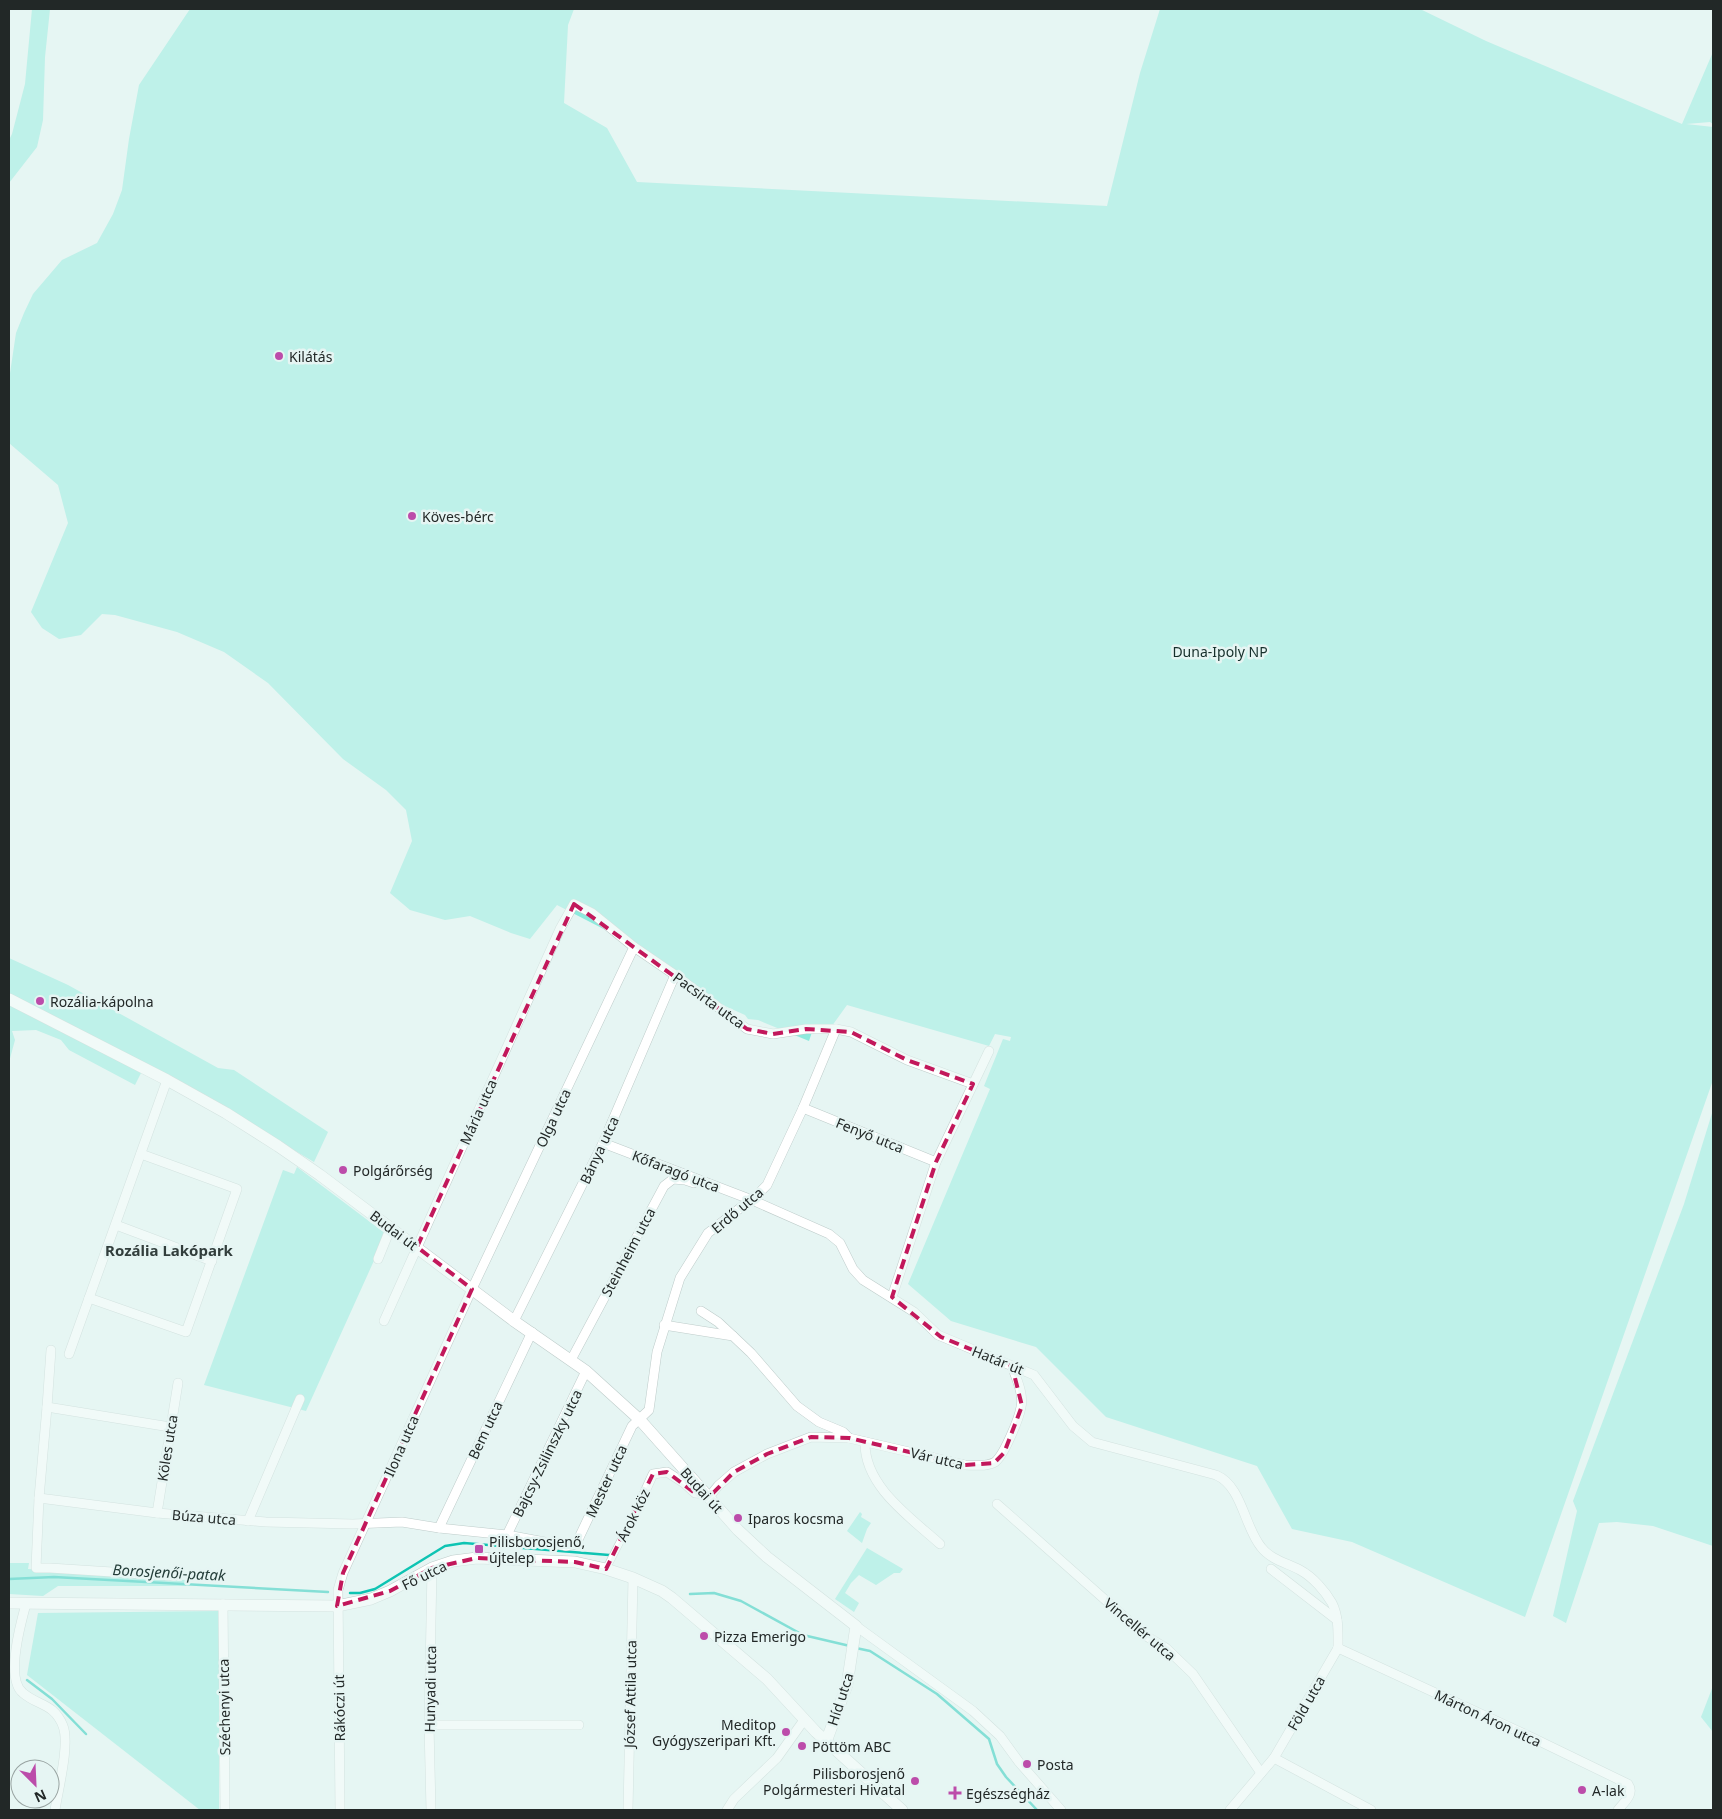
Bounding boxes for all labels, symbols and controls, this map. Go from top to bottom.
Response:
place label: Kilátás [289,347,333,366]
marker: Kilátás [273,350,285,362]
place label: Köves-bérc [422,507,494,526]
marker: Köves-bérc [406,510,418,522]
park label: Duna-Ipoly NP [1172,642,1268,661]
street label: Pacsirta utca [669,968,749,1032]
place label: Rozália-kápolna [50,992,154,1011]
marker: Rozália-kápolna [34,995,46,1007]
street label: Mária utca [455,1076,501,1148]
street label: Olga utca [531,1085,575,1151]
street label: Bánya utca [575,1113,623,1187]
street label: Fenyő utca [833,1113,907,1157]
street label: Kőfaragó utca [630,1146,722,1196]
place label: Polgárőrség [353,1161,433,1180]
marker: Polgárőrség [337,1164,349,1176]
street label: Erdő utca [707,1183,767,1237]
street label: Steinheim utca [597,1204,659,1300]
street label: Budai út [366,1206,422,1254]
district label: Rozália Lakópark [105,1240,234,1260]
street label: Határ út [969,1341,1027,1379]
street label: Bajcsy-Zsilinszky utca [508,1386,586,1520]
street label: Bem utca [463,1398,507,1462]
street label: Ilona utca [379,1412,423,1480]
street label: Köles utca [152,1413,182,1483]
street label: Mester utca [581,1442,631,1520]
street label: Vár utca [909,1443,965,1473]
street label: Budai út [676,1463,728,1517]
street label: Árok köz [612,1485,654,1545]
street label: Búza utca [171,1505,237,1529]
place label: Iparos kocsma [748,1509,844,1528]
marker: Iparos kocsma [732,1512,744,1524]
place label: Pilisborosjenő, újtelep [489,1532,585,1567]
marker: Pilisborosjenő, újtelep [473,1543,485,1555]
street label: Fő utca [398,1556,450,1594]
water label: Borosjenői-patak [112,1559,227,1585]
street label: Vincellér utca [1100,1593,1180,1665]
place label: Pizza Emerigo [714,1627,806,1646]
marker: Pizza Emerigo [698,1630,710,1642]
street label: József Attila utca [620,1640,640,1750]
street label: Hunyadi utca [420,1645,440,1733]
street label: Széchenyi utca [214,1658,234,1756]
street label: Híd utca [823,1670,857,1728]
street label: Föld utca [1283,1672,1329,1734]
street label: Rákóczi út [329,1674,349,1742]
street label: Márton Áron utca [1432,1685,1544,1751]
place label: Meditop Gyógyszeripari Kft. [652,1715,776,1750]
marker: Meditop Gyógyszeripari Kft. [780,1726,792,1738]
place label: Pöttöm ABC [812,1737,891,1756]
marker: Pöttöm ABC [796,1740,808,1752]
place label: Posta [1037,1755,1074,1774]
marker: Posta [1021,1758,1033,1770]
north arrow [10,1759,60,1809]
place label: Pilisborosjenő Polgármesteri Hivatal [763,1764,905,1799]
marker: Pilisborosjenő Polgármesteri Hivatal [909,1775,921,1787]
place label: A-lak [1592,1781,1625,1800]
place label: Egészségház [966,1784,1050,1803]
marker: A-lak [1576,1784,1588,1796]
text: N [31,1785,50,1807]
marker: Egészségház [948,1786,962,1800]

